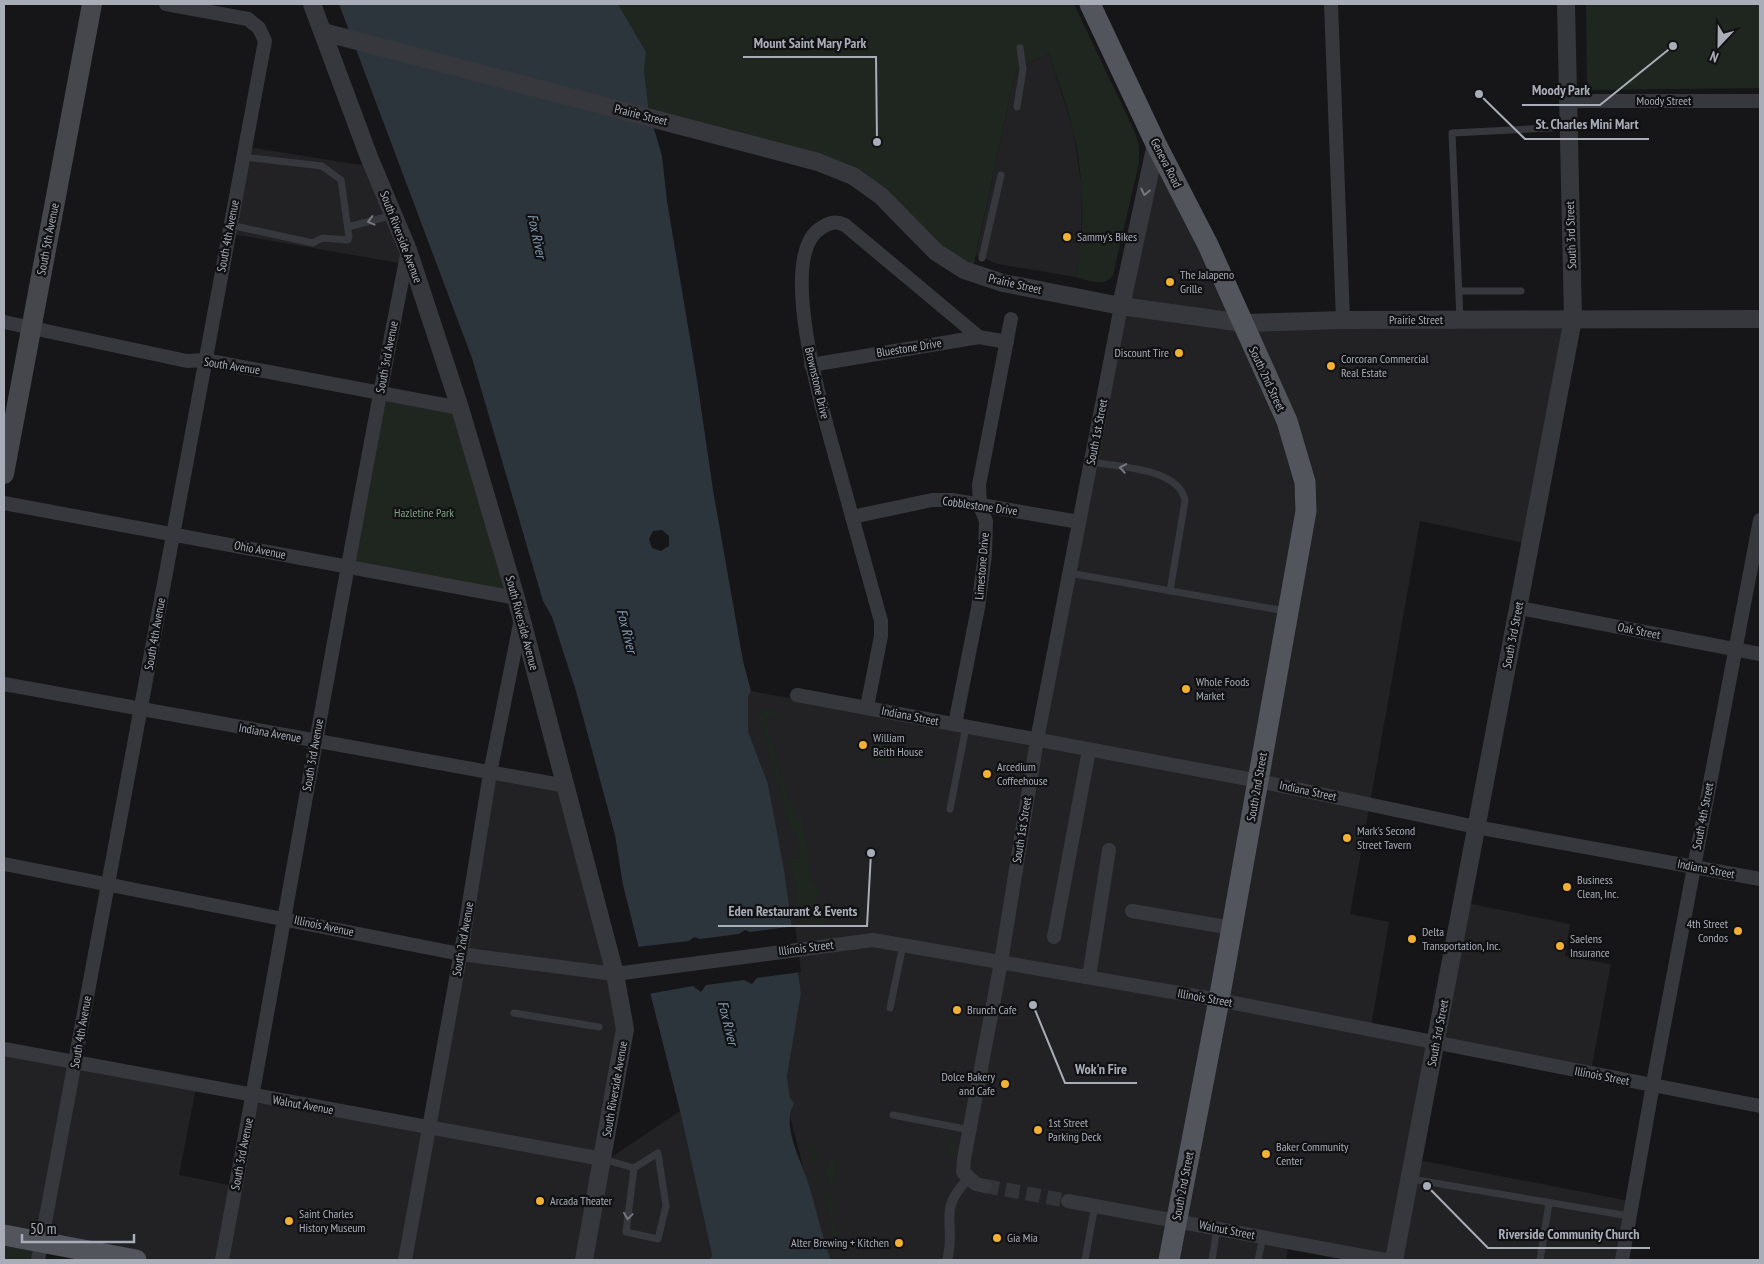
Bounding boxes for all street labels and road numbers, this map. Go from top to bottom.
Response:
street label: Moody Street [1637,93,1692,108]
street label: Prairie Street [613,101,670,128]
street label: Geneva Road [1148,136,1185,190]
street label: South Riverside Avenue [377,189,426,285]
street label: South 4th Avenue [213,199,242,273]
street label: South 3rd Street [1562,200,1579,269]
street label: South 5th Avenue [33,202,62,276]
street label: Prairie Street [987,270,1044,297]
street label: Prairie Street [1389,312,1444,327]
street label: South 3rd Avenue [372,320,401,394]
street label: Bluestone Drive [875,335,943,360]
street label: South 2nd Street [1246,344,1289,414]
street label: Brownstone Drive [802,345,833,420]
street label: South Avenue [203,354,261,377]
street label: South 1st Street [1083,397,1110,466]
street label: Cobblestone Drive [942,493,1019,518]
street label: Limestone Drive [971,532,992,600]
street label: Ohio Avenue [233,537,287,562]
street label: South Riverside Avenue [503,574,542,672]
street label: South 4th Avenue [141,597,168,671]
street label: South 3rd Street [1499,599,1526,670]
street label: Oak Street [1616,619,1662,642]
street label: Indiana Street [880,703,941,729]
street label: South 3rd Avenue [299,718,326,792]
street label: Indiana Avenue [238,720,303,745]
street label: South 2nd Street [1243,751,1270,823]
street label: Indiana Street [1278,777,1339,804]
street label: South 4th Street [1689,780,1716,851]
street label: South 1st Street [1009,795,1034,864]
street label: Indiana Street [1676,856,1737,882]
street label: South 2nd Avenue [449,901,476,977]
street label: Illinois Avenue [293,912,355,939]
street label: Illinois Street [777,937,835,958]
street label: Illinois Street [1176,985,1234,1010]
street label: South 4th Avenue [67,995,94,1069]
street label: South 3rd Street [1424,997,1451,1068]
street label: South Riverside Avenue [599,1040,630,1138]
street label: Illinois Street [1573,1063,1631,1088]
street label: Walnut Avenue [271,1092,335,1117]
street label: South 3rd Avenue [227,1117,256,1191]
street label: South 2nd Street [1168,1149,1197,1222]
street label: Walnut Street [1198,1217,1257,1242]

